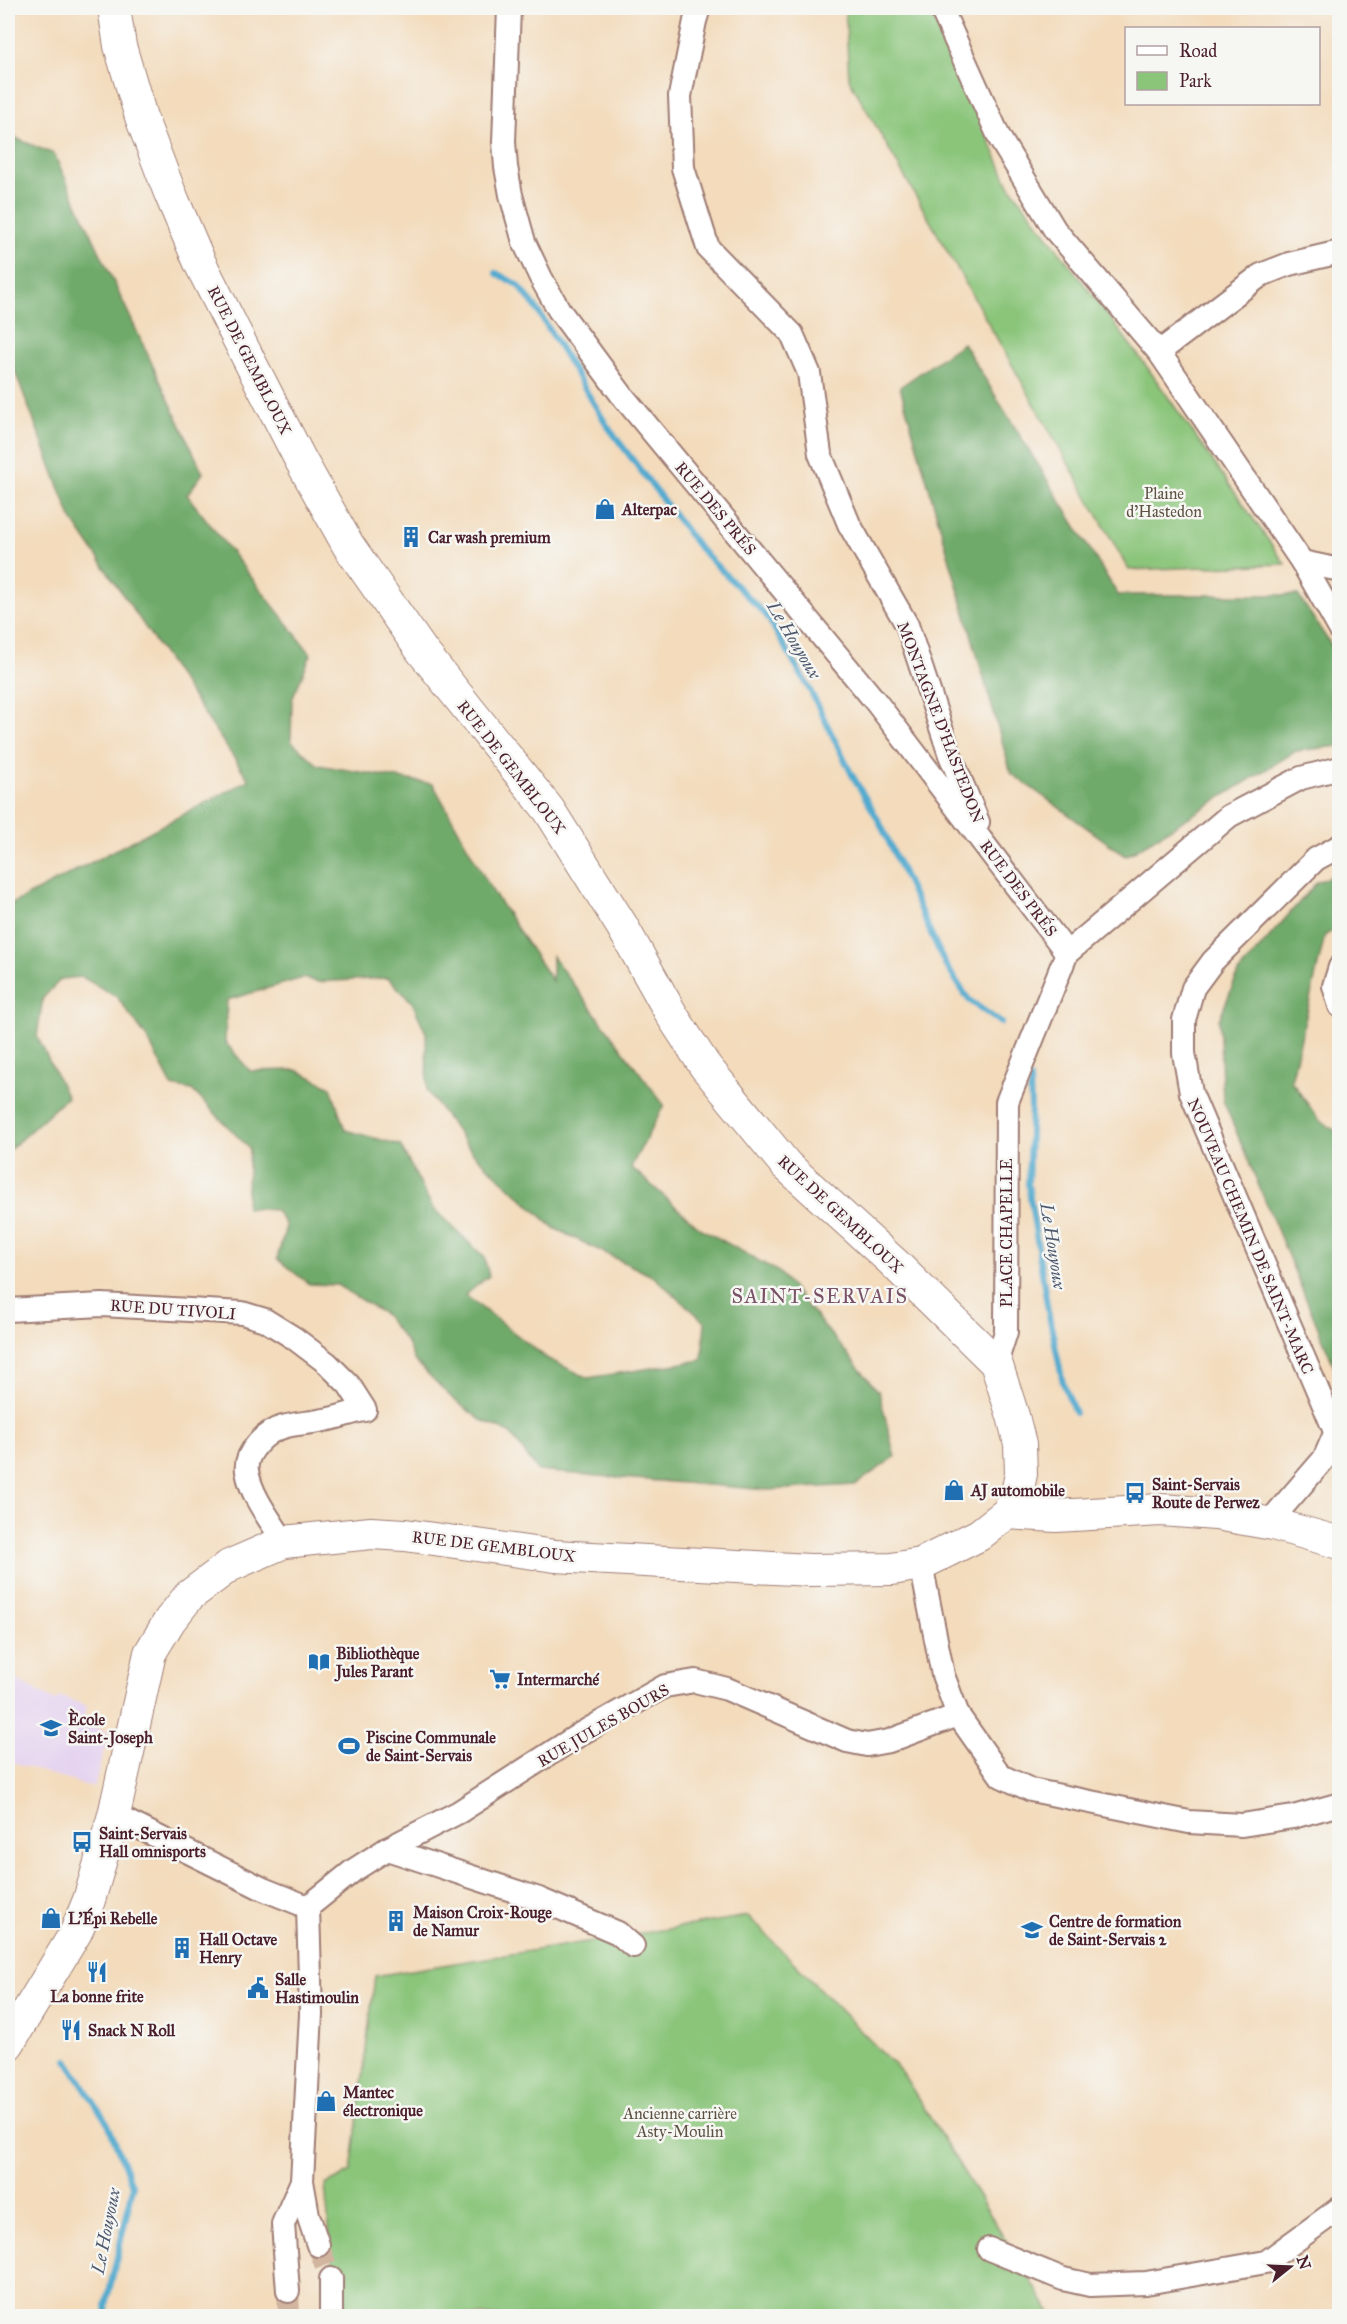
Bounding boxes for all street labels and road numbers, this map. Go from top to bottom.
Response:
street label: RUE DE GEMBLOUX [204,283,296,438]
street label: RUE DES PRÉS [671,457,762,559]
street label: MONTAGNE D'HASTEDON [893,619,988,826]
street label: RUE DE GEMBLOUX [453,697,570,838]
street label: RUE DES PRÉS [976,835,1063,940]
street label: NOUVEAU CHEMIN DE SAINT-MARC [1184,1095,1317,1377]
street label: RUE DE GEMBLOUX [774,1151,908,1278]
street label: PLACE CHAPELLE [997,1159,1016,1307]
street label: RUE DU TIVOLI [109,1296,237,1323]
street label: RUE DE GEMBLOUX [411,1527,577,1566]
street label: RUE JULES BOURS [534,1680,673,1772]

